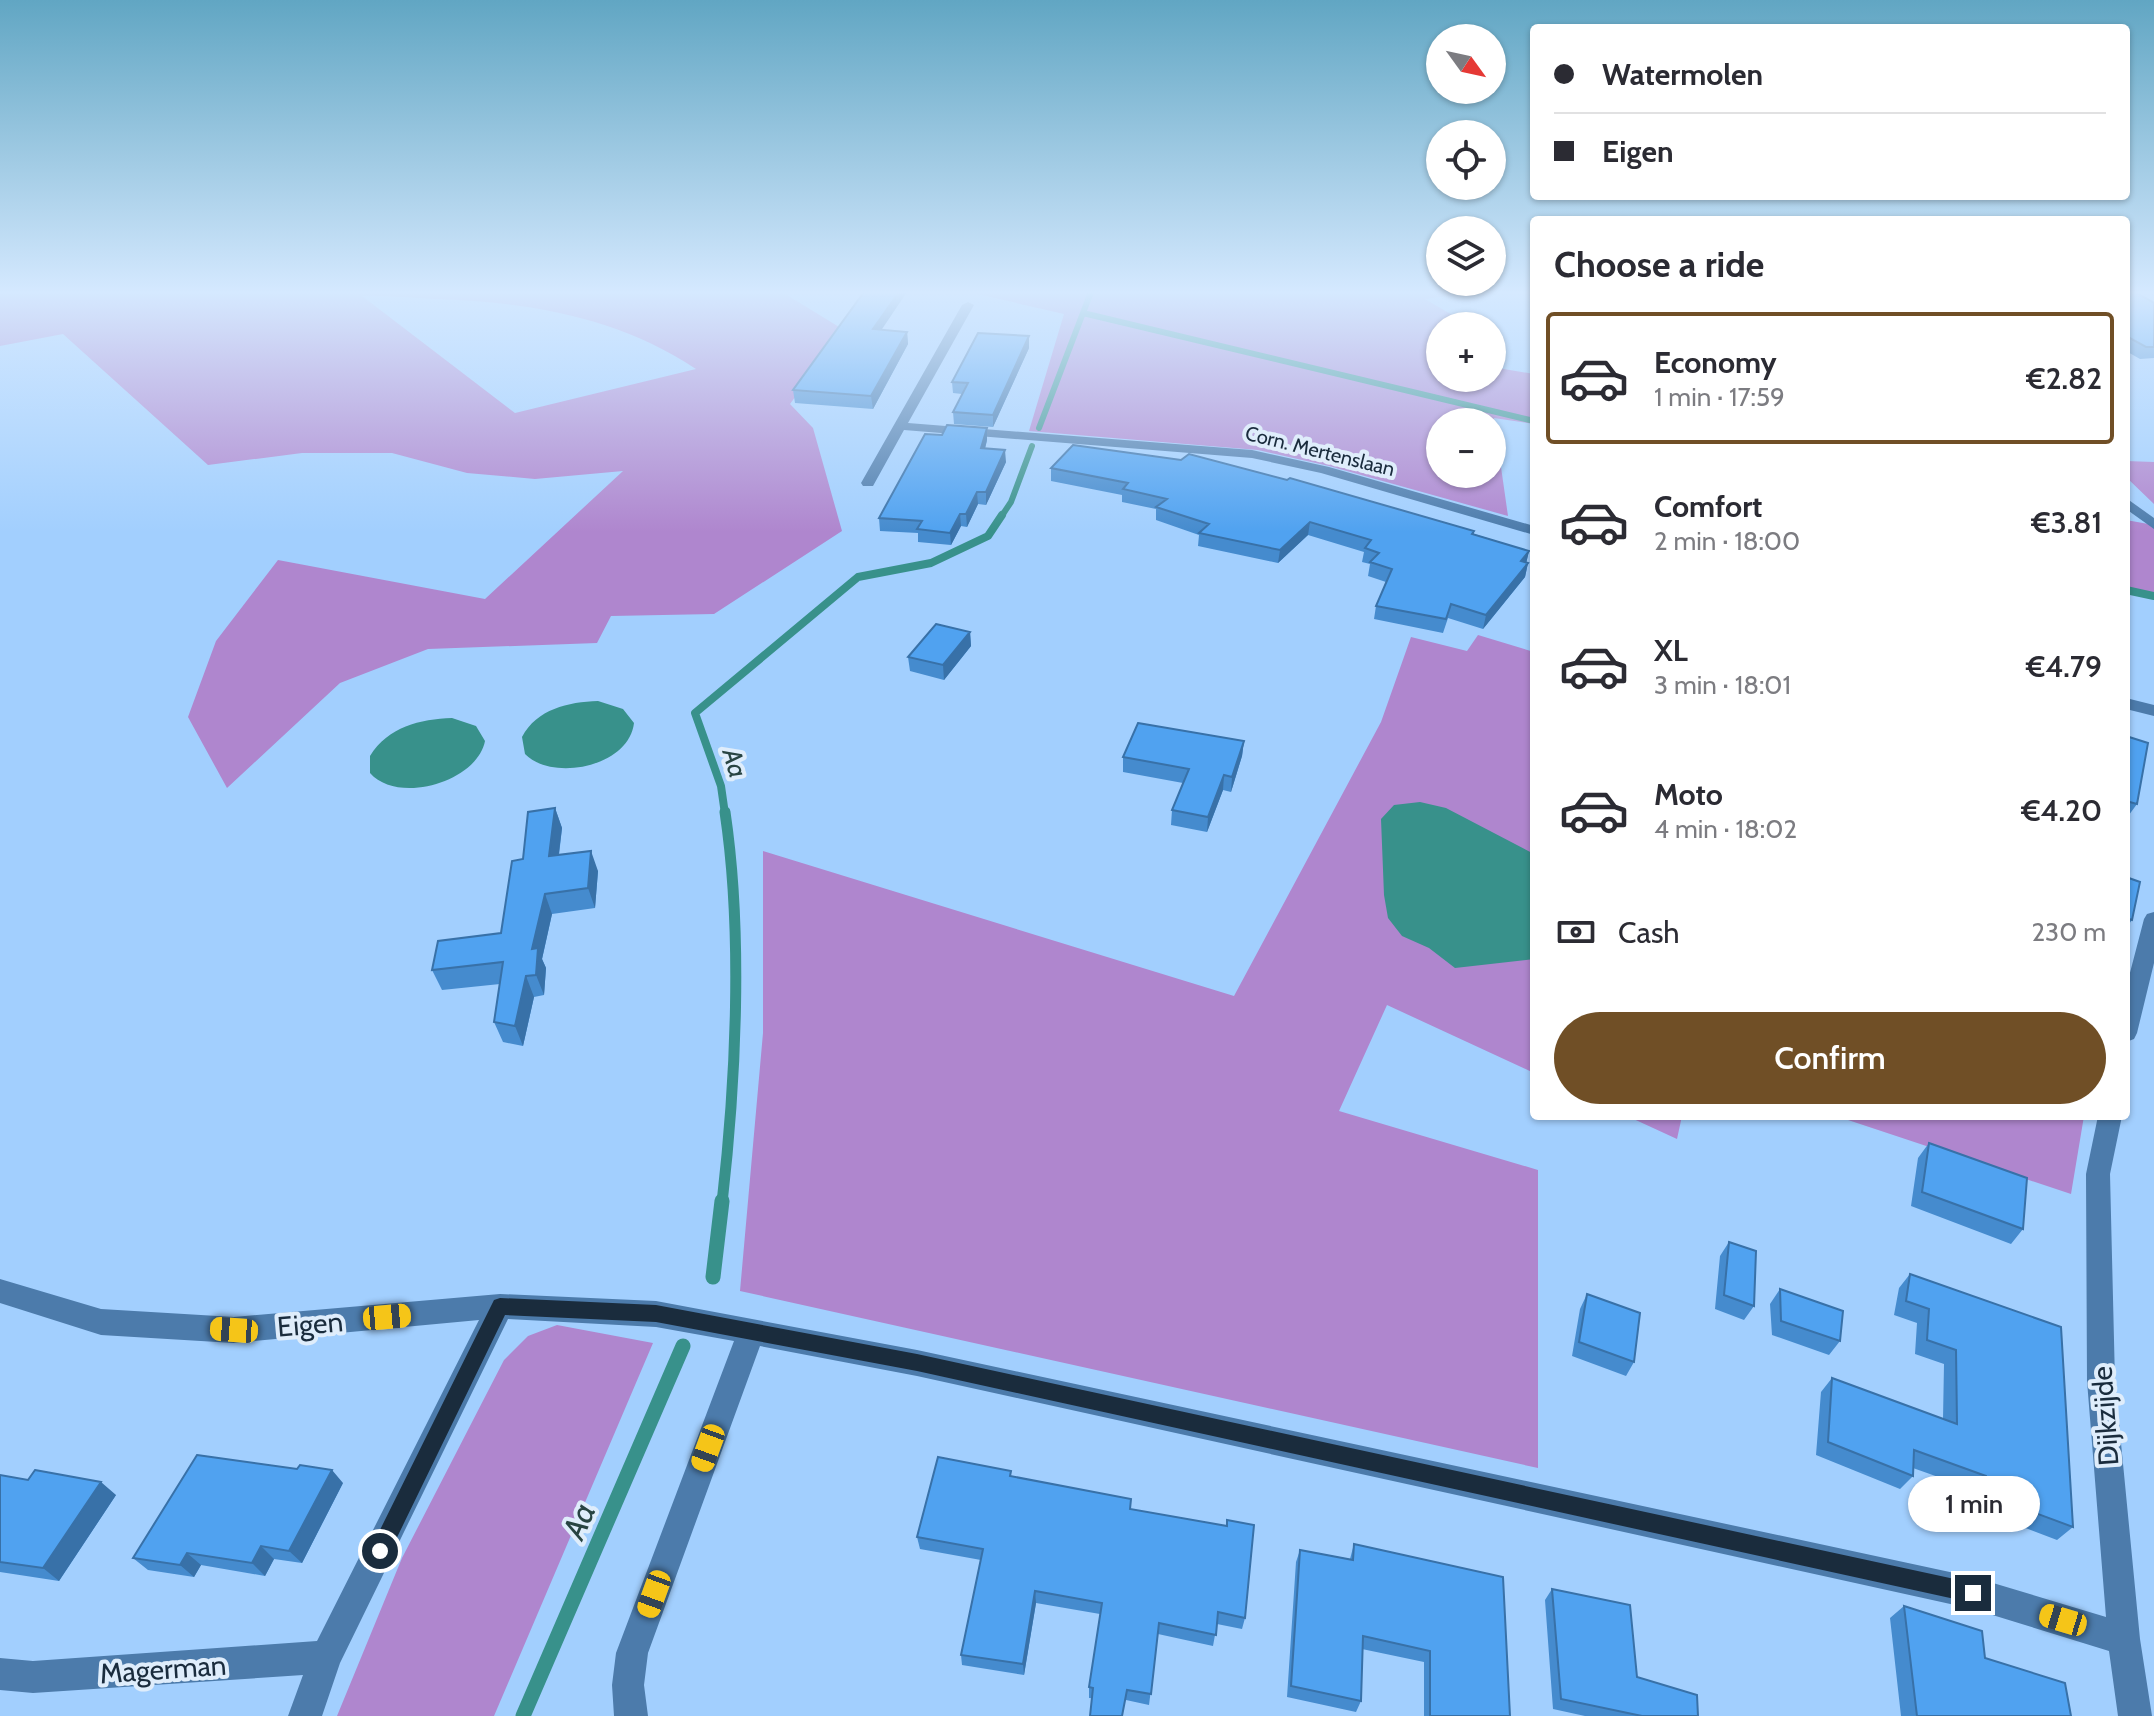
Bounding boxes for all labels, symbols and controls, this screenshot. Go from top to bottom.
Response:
north arrow [1426,24,1506,104]
map controls [1426,24,1506,488]
text: Watermolen [1602,56,1763,93]
button: locate [1426,120,1506,200]
text: Eigen [1602,133,1674,170]
button: layers [1426,216,1506,296]
text: Choose a ride [1554,242,1764,286]
button: + [1426,312,1506,392]
icon: car [1558,342,1630,414]
text: Economy [1654,344,1777,381]
text: €2.82 [2026,360,2102,397]
text: 1 min · 17:59 [1654,381,1785,413]
button: − [1426,408,1506,488]
street label: Corn. Mertenslaan [1243,421,1397,481]
icon: car [1558,486,1630,558]
text: Comfort [1654,488,1762,525]
text: €3.81 [2031,504,2102,541]
text: 2 min · 18:00 [1654,525,1800,557]
icon: car [1558,630,1630,702]
text: XL [1654,632,1688,669]
text: €4.79 [2026,648,2102,685]
text: 3 min · 18:01 [1654,669,1791,701]
water label: Aa [715,744,755,781]
icon: car [1558,774,1630,846]
text: Moto [1654,776,1723,813]
text: €4.20 [2021,792,2102,829]
text: 4 min · 18:02 [1654,813,1797,845]
icon: cash [1554,910,1598,954]
text: Cash [1618,914,1680,951]
text: 230 m [2032,916,2106,948]
button: Confirm [1554,1012,2106,1104]
car [362,1303,412,1331]
street label: Eigen [276,1304,344,1344]
car [209,1316,259,1344]
street label: Dijkzijde [2085,1365,2125,1467]
car [689,1421,727,1475]
callout: 1 min [1907,1477,2039,1533]
text: 1 min [1945,1488,2003,1520]
water label: Aa [553,1497,603,1547]
route start [362,1533,398,1569]
car [635,1567,673,1621]
route end [1955,1575,1991,1611]
car [2037,1602,2089,1638]
street label: Magerman [99,1648,227,1690]

